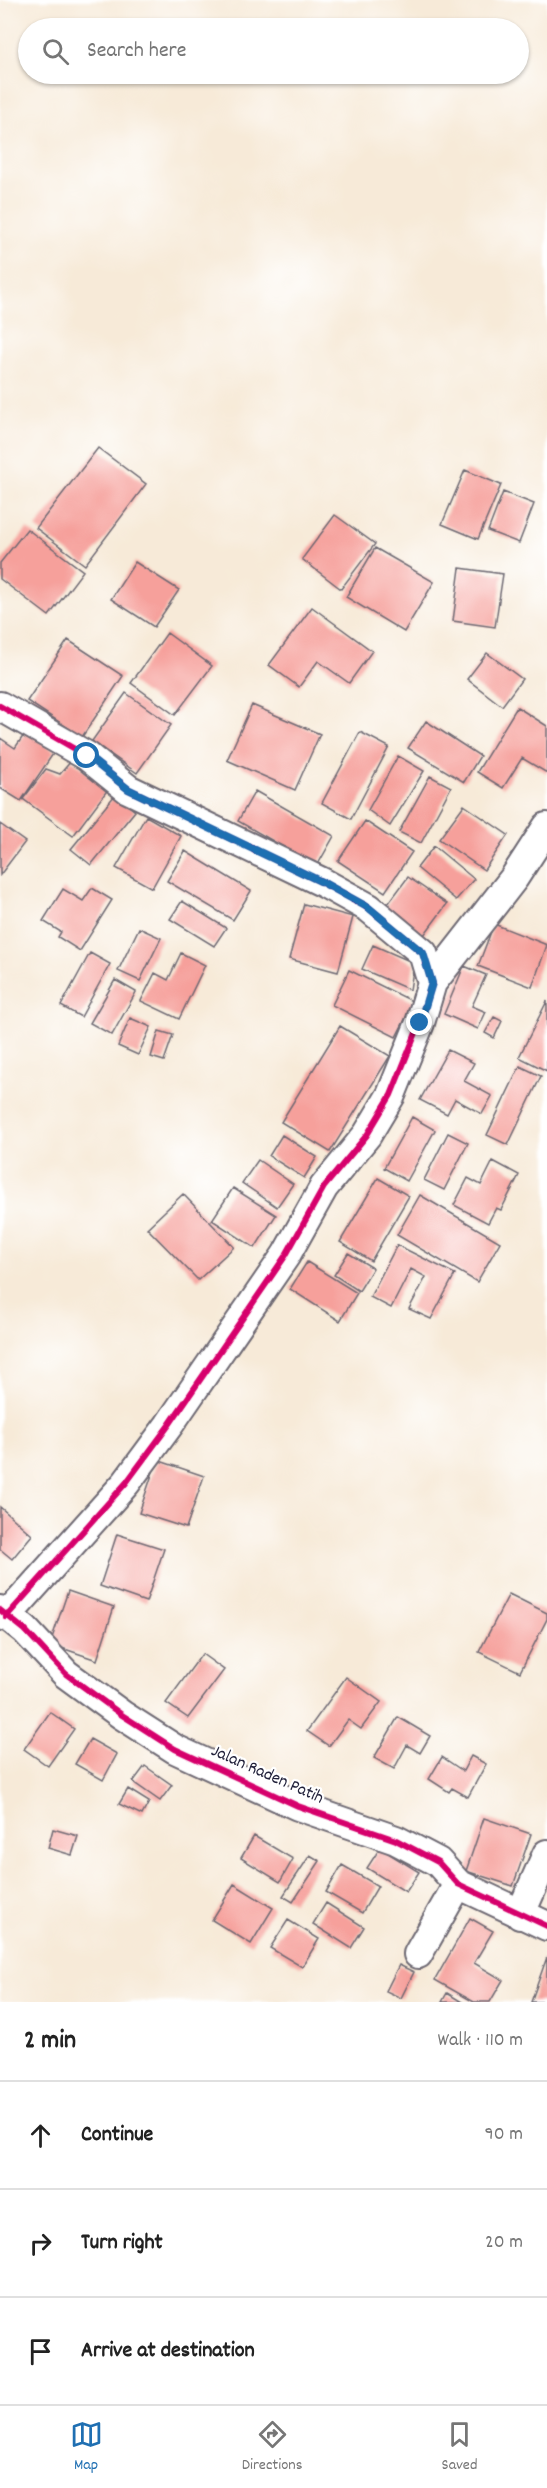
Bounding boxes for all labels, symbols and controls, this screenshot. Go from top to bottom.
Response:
search box [18,18,529,84]
icon: search [39,35,72,68]
text: Search here [87,36,186,67]
route start [73,742,99,768]
route end [406,1009,432,1035]
street label: Jalan Raden Patih [207,1739,327,1811]
text: 2 min [24,2023,76,2060]
text: Walk · 110 m [437,2027,523,2055]
icon: ahead [24,2119,57,2152]
text: Continue [81,2120,153,2151]
text: 90 m [485,2121,523,2149]
icon: right [24,2227,57,2260]
text: Turn right [81,2228,163,2259]
text: 20 m [485,2229,523,2257]
icon: arrive [24,2335,57,2368]
text: Arrive at destination [81,2336,255,2367]
tab: Map [70,2418,103,2477]
tab: Directions [242,2418,302,2477]
tab: Saved [442,2418,477,2477]

